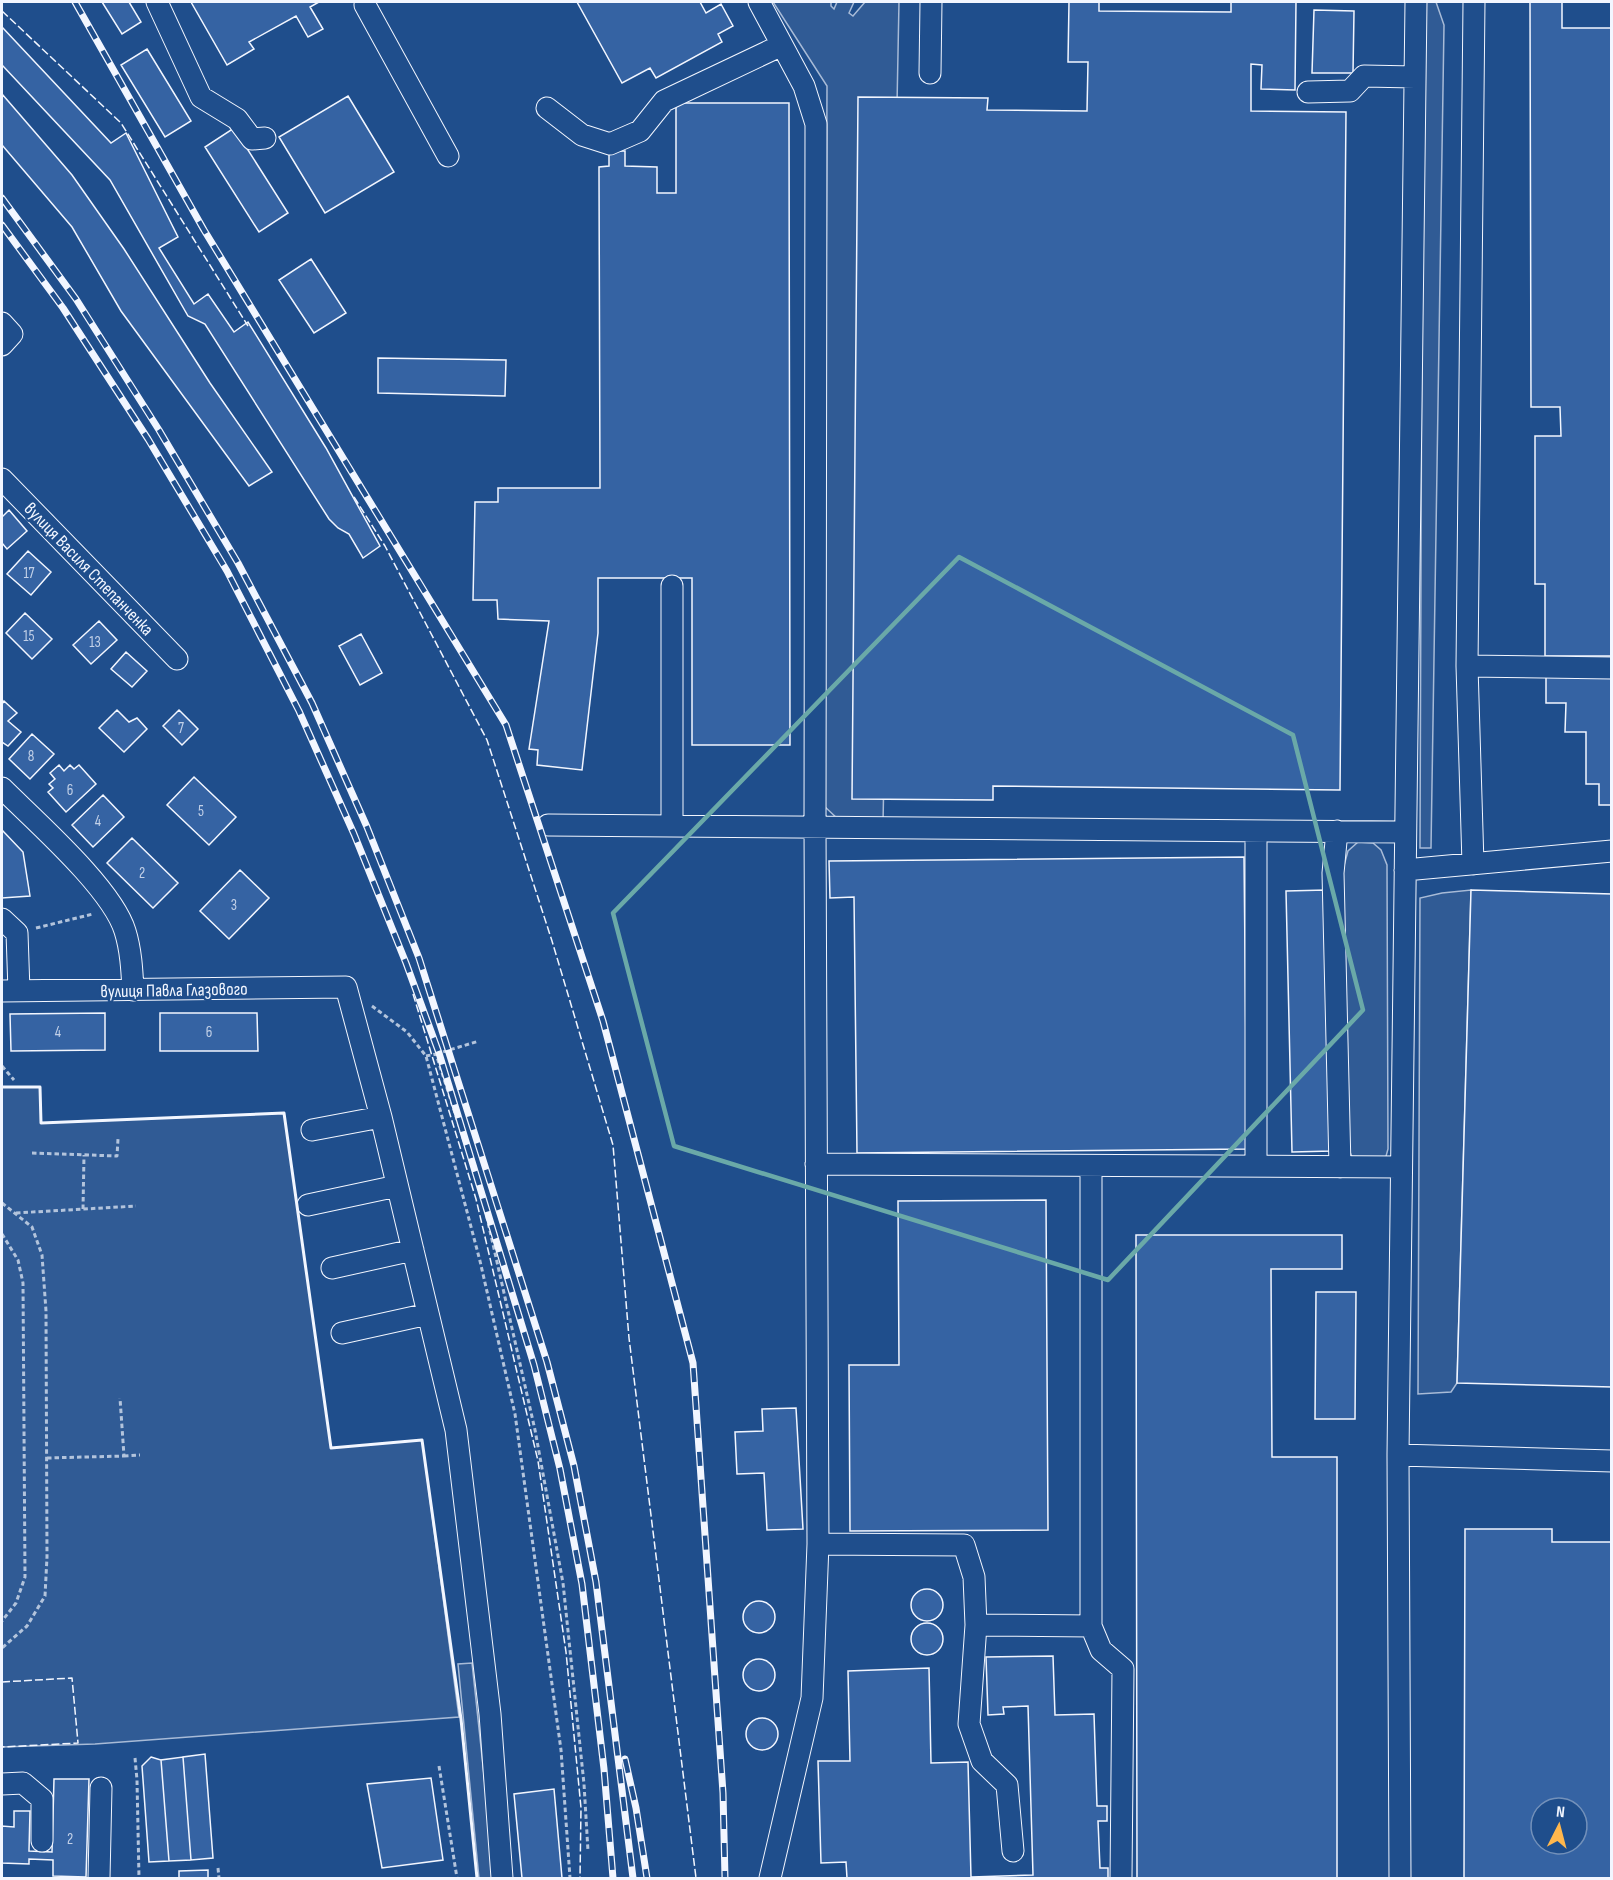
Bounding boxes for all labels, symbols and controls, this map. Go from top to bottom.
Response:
street label: вулиця Василя Степанченка [20,498,158,640]
house number: 17 [23,564,35,583]
house number: 15 [23,627,35,646]
house number: 13 [89,633,101,652]
house number: 7 [178,719,184,738]
house number: 8 [28,747,34,766]
house number: 6 [67,781,73,800]
house number: 5 [198,802,204,821]
house number: 4 [95,812,101,831]
house number: 2 [139,864,145,883]
house number: 3 [231,896,237,915]
street label: вулиця Павла Глазового [100,979,248,1002]
house number: 4 [55,1023,61,1042]
house number: 6 [206,1023,212,1042]
north arrow [1529,1796,1589,1856]
text: N [1555,1803,1566,1822]
house number: 2 [67,1830,73,1849]

